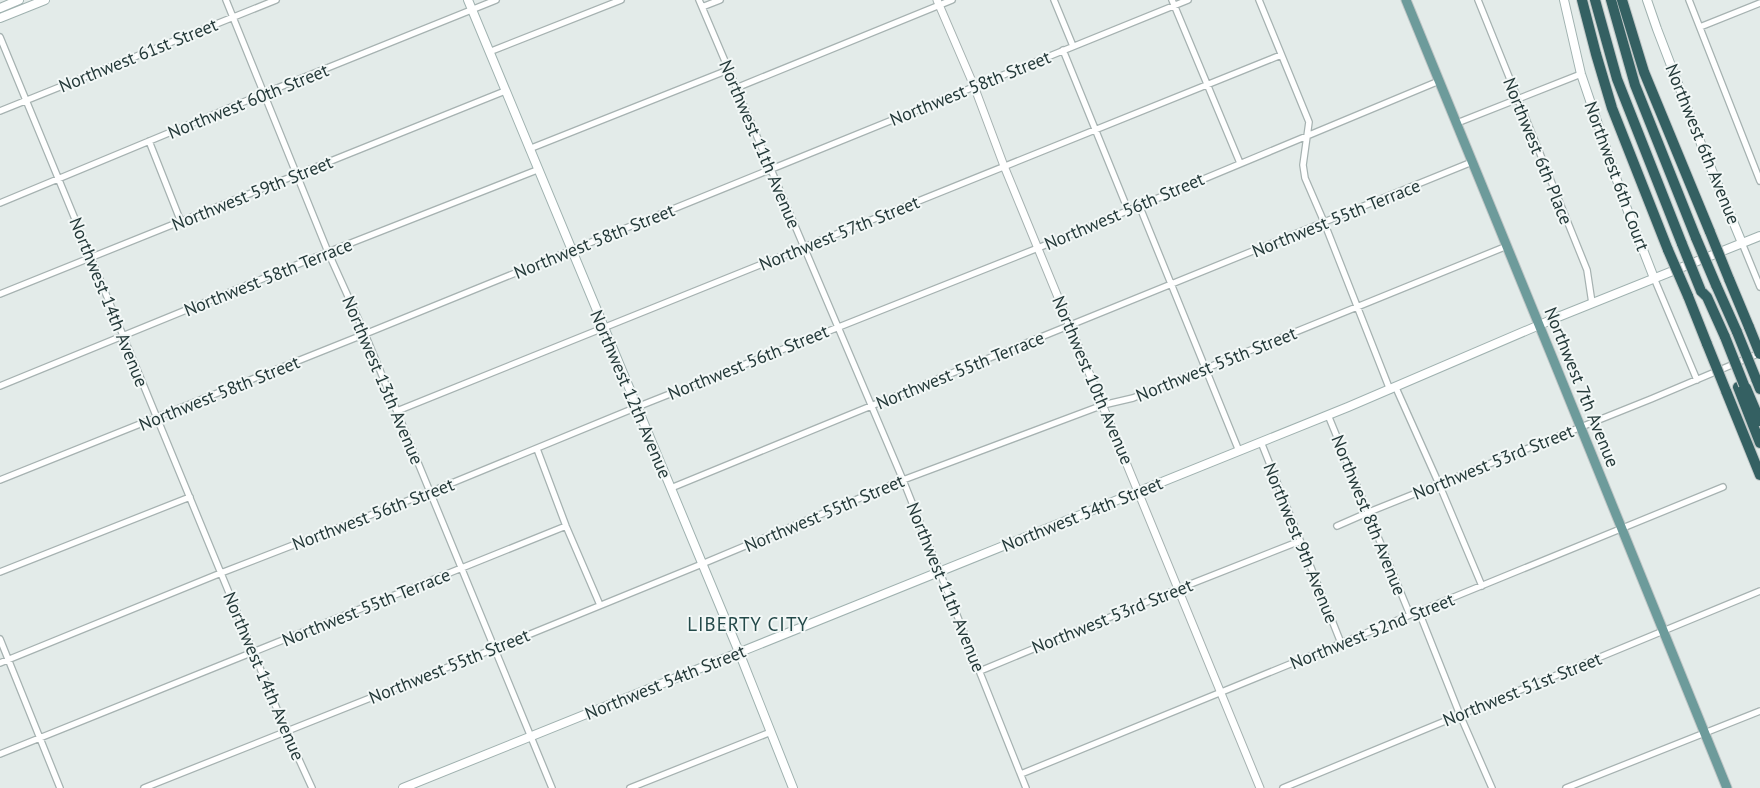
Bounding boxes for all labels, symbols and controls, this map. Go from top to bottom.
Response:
street label: Northwest 61st Street [55,13,221,97]
street label: Northwest 58th Street [886,45,1054,131]
street label: Northwest 11th Avenue [714,56,806,232]
street label: Northwest 60th Street [164,58,332,144]
street label: Northwest 6th Avenue [1660,60,1746,228]
street label: Northwest 6th Place [1498,74,1578,228]
street label: Northwest 6th Court [1579,98,1655,254]
street label: Northwest 59th Street [168,150,336,236]
street label: Northwest 56th Street [1041,167,1207,255]
street label: Northwest 55th Terrace [1248,174,1424,262]
street label: Northwest 57th Street [755,190,923,276]
street label: Northwest 58th Street [510,198,678,284]
street label: Northwest 14th Avenue [64,214,154,390]
street label: Northwest 58th Terrace [180,233,356,321]
street label: Northwest 13th Avenue [337,292,429,468]
street label: Northwest 10th Avenue [1047,292,1139,468]
street label: Northwest 7th Avenue [1539,304,1625,470]
street label: Northwest 12th Avenue [585,306,677,482]
street label: Northwest 56th Street [664,319,832,405]
street label: Northwest 55th Street [1132,321,1300,407]
street label: Northwest 55th Terrace [872,326,1048,414]
street label: Northwest 58th Street [135,350,303,436]
street label: Northwest 53rd Street [1409,419,1577,505]
street label: Northwest 8th Avenue [1326,431,1412,599]
street label: Northwest 9th Avenue [1258,459,1344,627]
street label: Northwest 55th Street [741,469,907,557]
street label: Northwest 54th Street [998,471,1166,557]
street label: Northwest 56th Street [289,473,457,555]
street label: Northwest 11th Avenue [901,499,991,675]
street label: Northwest 55th Terrace [278,563,454,651]
street label: Northwest 53rd Street [1028,573,1196,659]
street label: Northwest 14th Avenue [218,588,310,764]
street label: Northwest 52nd Street [1287,588,1457,674]
district label: LIBERTY CITY [687,612,809,636]
street label: Northwest 55th Street [365,623,533,709]
street label: Northwest 54th Street [581,639,749,725]
street label: Northwest 51st Street [1439,647,1605,731]

